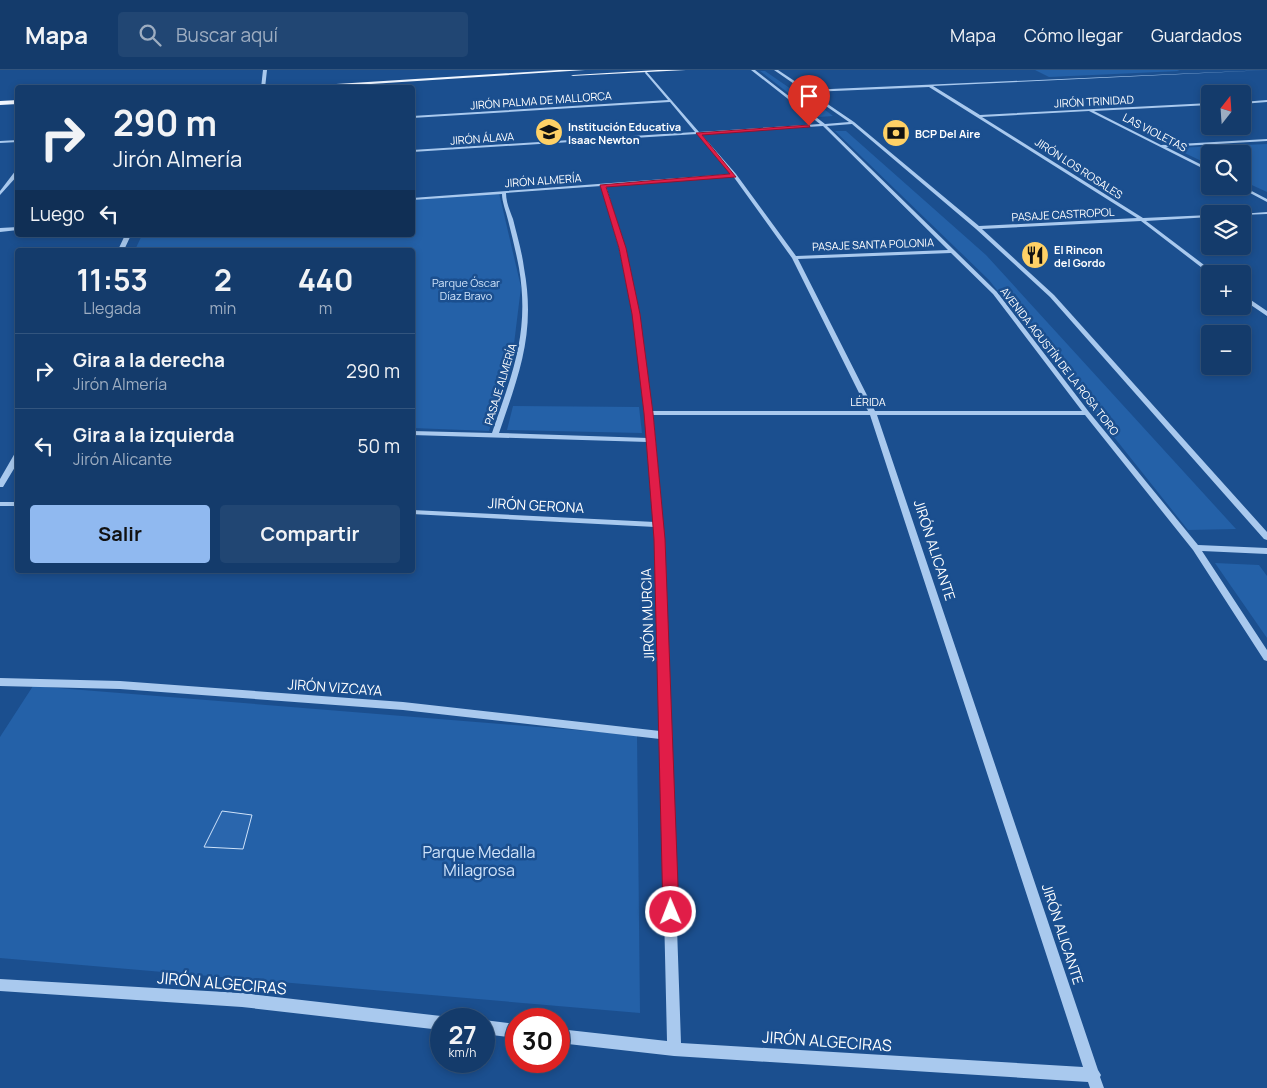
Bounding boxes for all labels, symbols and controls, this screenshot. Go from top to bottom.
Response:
search box [118,12,468,57]
text: Mapa [25,18,88,51]
icon: search [136,21,164,49]
text: Buscar aquí [176,22,278,48]
text: Mapa [950,23,996,47]
text: Cómo llegar [1024,23,1123,47]
text: Guardados [1151,23,1242,47]
pin [788,75,830,126]
icon: arrive [795,82,823,110]
north arrow [1201,85,1251,135]
map controls [1201,85,1251,375]
street label: JIRÓN PALMA DE MALLORCA [470,88,612,112]
street label: JIRÓN TRINIDAD [1054,91,1134,111]
text: 290 m [113,99,217,147]
icon: right [30,105,95,170]
street label: LAS VIOLETAS [1120,109,1190,155]
school or university icon: Institución Educativa Isaac Newton [534,117,564,147]
bank icon: BCP Del Aire [881,118,911,148]
place label: Institución Educativa Isaac Newton [568,119,681,147]
place label: BCP Del Aire [915,126,981,141]
street label: JIRÓN ÁLAVA [450,128,514,148]
street label: JIRÓN LOS ROSALES [1032,134,1126,202]
text: Jirón Almería [113,144,242,174]
button: search [1201,145,1251,195]
street label: JIRÓN ALMERÍA [504,170,582,190]
icon: left [95,200,123,228]
text: Luego [30,201,85,227]
street label: PASAJE CASTROPOL [1011,204,1115,224]
button: layers [1201,205,1251,255]
street label: PASAJE SANTA POLONIA [812,234,934,254]
restaurant icon: El Rincon del Gordo [1020,240,1050,270]
place label: El Rincon del Gordo [1054,242,1106,270]
text: 11:53 [76,259,148,300]
text: 2 [214,259,232,300]
text: 440 [298,259,354,300]
button: + [1201,265,1251,315]
park label: Parque Óscar Díaz Bravo [432,275,500,303]
street label: AVENIDA AGUSTÍN DE LA ROSA TORO [997,284,1123,438]
text: Llegada [83,297,141,319]
text: min [209,297,236,319]
text: m [319,297,332,319]
button: − [1201,325,1251,375]
street label: PASAJE ALMERÍA [480,341,520,427]
text: Gira a la derecha [73,347,225,373]
icon: right [30,357,58,385]
text: 290 m [346,358,400,384]
text: Jirón Almería [73,373,167,395]
street label: LÉRIDA [850,394,886,409]
text: Gira a la izquierda [73,422,234,448]
icon: left [30,432,58,460]
text: 50 m [358,433,400,459]
text: Jirón Alicante [73,448,172,470]
street label: JIRÓN GERONA [487,493,585,517]
street label: JIRÓN ALICANTE [910,497,960,603]
button: Salir [30,505,210,563]
button: Compartir [220,505,400,563]
street label: JIRÓN MURCIA [636,568,658,662]
street label: JIRÓN VIZCAYA [287,674,383,700]
park label: Parque Medalla Milagrosa [422,841,536,881]
street label: JIRÓN ALICANTE [1038,881,1088,987]
position arrow [644,885,696,937]
street label: JIRÓN ALGECIRAS [156,966,288,1000]
speed limit sign: 30 [505,1008,570,1073]
text: 27 [448,1017,477,1052]
street label: JIRÓN ALGECIRAS [761,1025,893,1057]
text: km/h [449,1044,476,1061]

